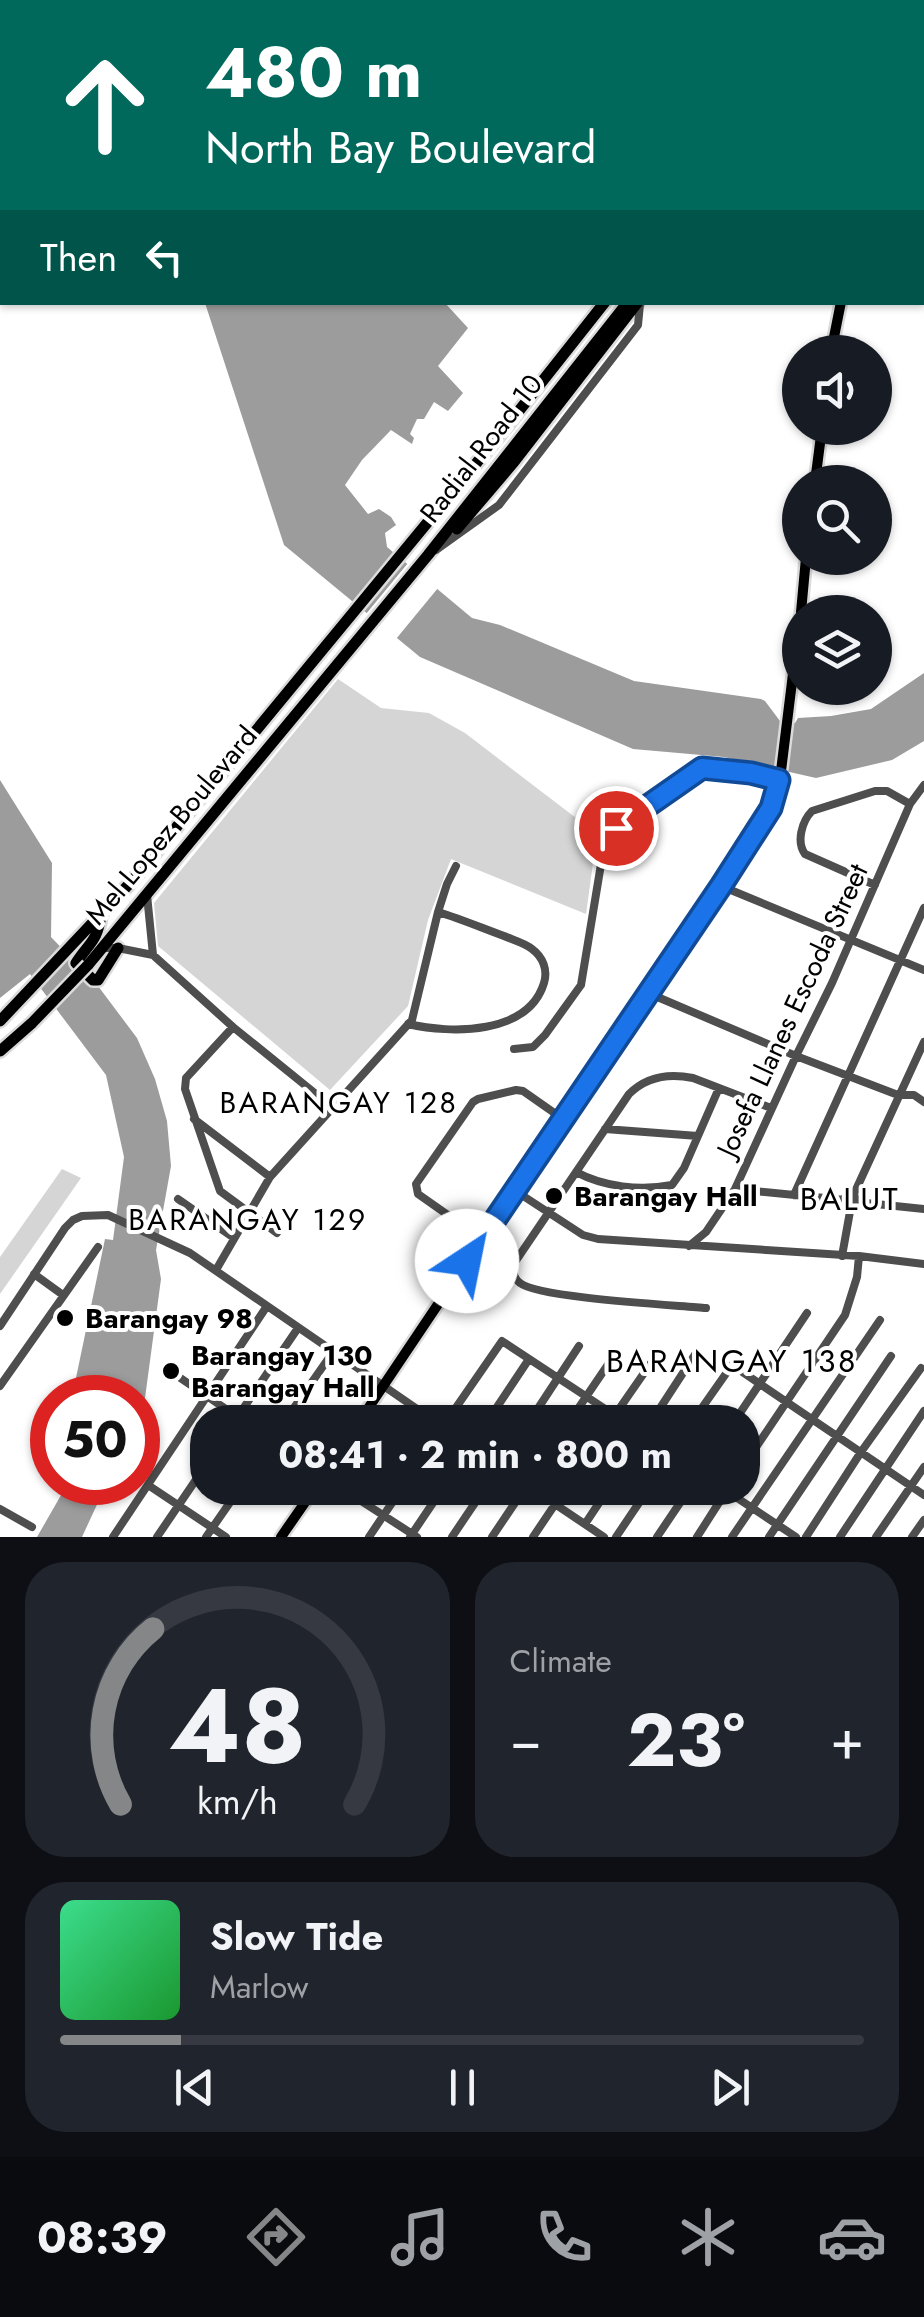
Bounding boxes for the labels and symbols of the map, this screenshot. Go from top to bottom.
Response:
street label: Radial Road 10 [410,365,553,531]
street label: Mel Lopez Boulevard [76,717,267,934]
pin [574,786,659,871]
street label: Josefa Llanes Escoda Street [705,857,879,1167]
district label: BARANGAY 128 [220,1081,458,1124]
place label: Barangay Hall [574,1176,758,1217]
district label: BALUT [800,1176,900,1222]
marker: Barangay Hall [543,1185,565,1207]
district label: BARANGAY 129 [128,1198,368,1241]
position arrow [415,1209,519,1313]
place label: Barangay 98 [85,1298,253,1339]
marker: Barangay 98 [54,1307,76,1329]
place label: Barangay 130 Barangay Hall [191,1335,375,1408]
district label: BARANGAY 138 [606,1338,858,1384]
marker: Barangay 130 Barangay Hall [160,1360,182,1382]
speed limit sign: 50 [30,1375,160,1505]

